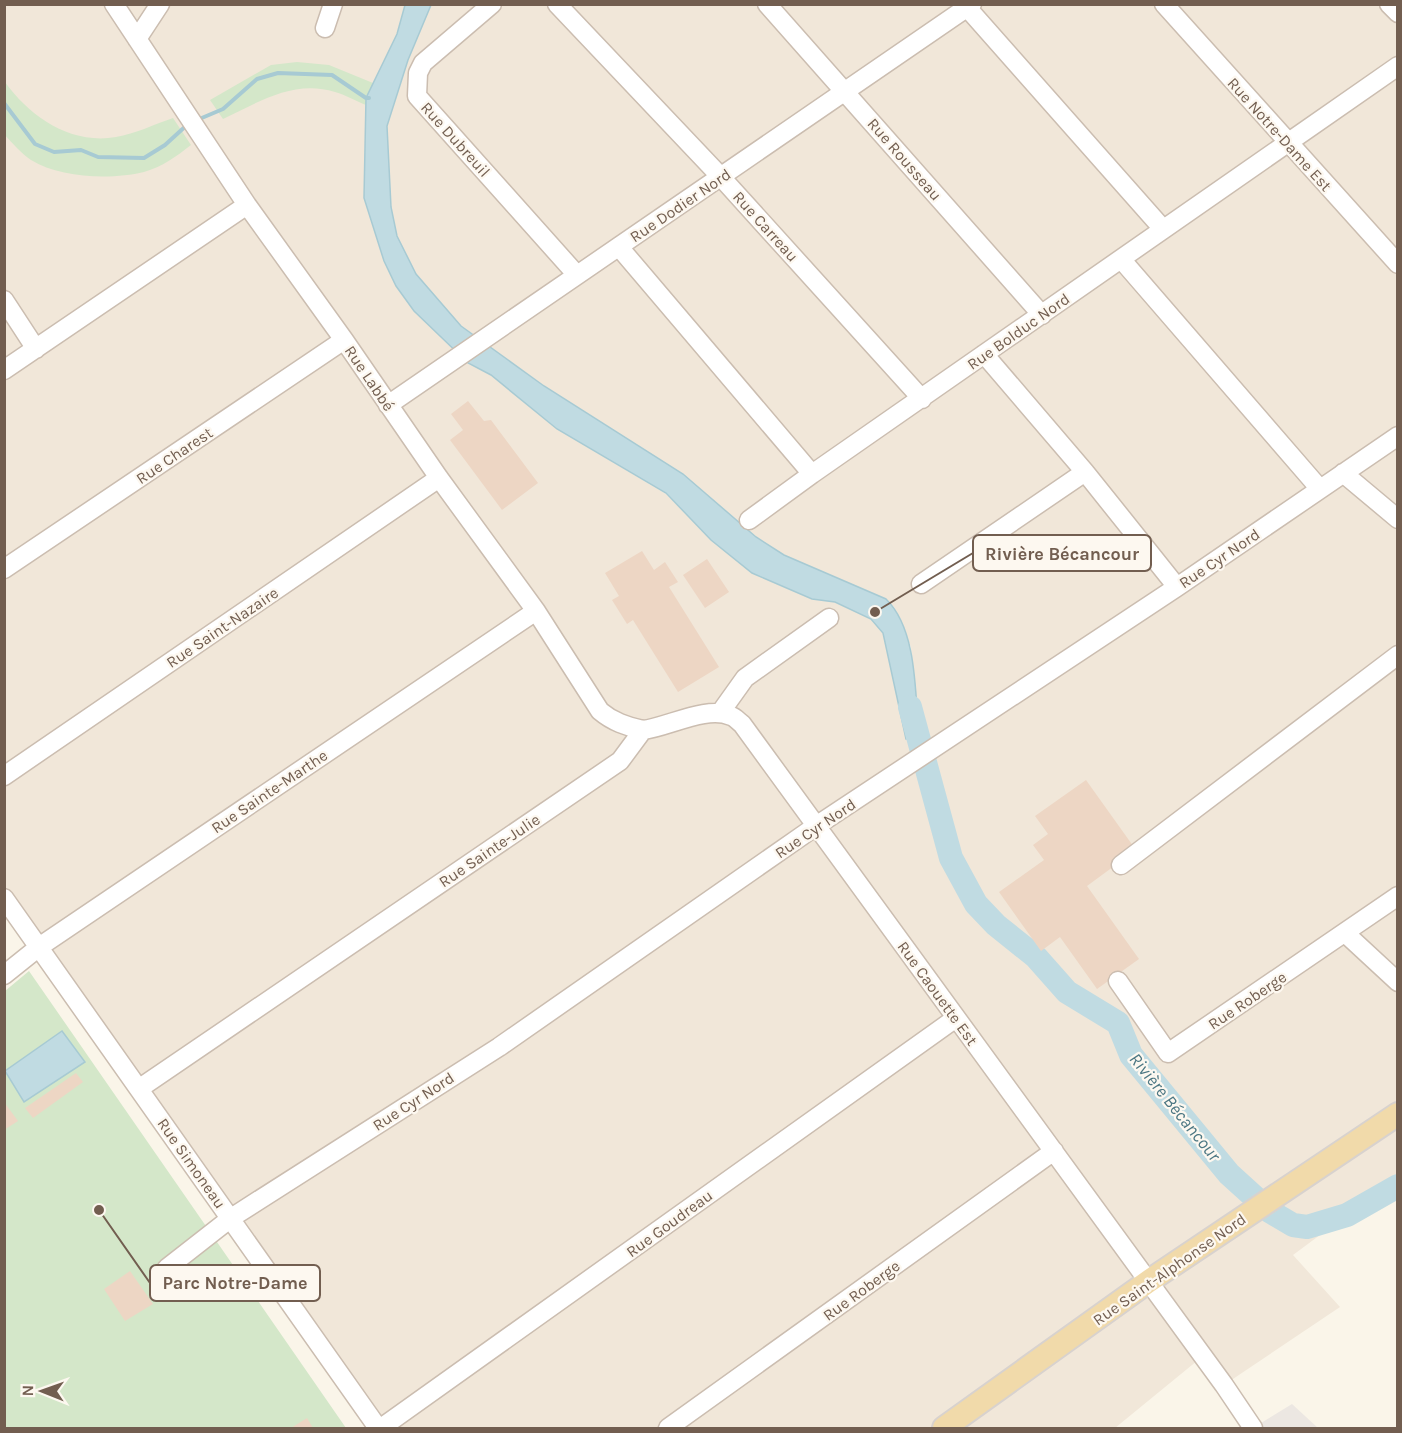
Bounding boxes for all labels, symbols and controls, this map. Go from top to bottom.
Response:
street label: Rue Notre-Dame Est [1224,74,1336,195]
street label: Rue Dubreuil [417,98,494,181]
street label: Rue Rousseau [864,114,946,205]
street label: Rue Dodier Nord [626,165,734,246]
street label: Rue Carreau [729,187,802,266]
street label: Rue Bolduc Nord [963,289,1073,374]
street label: Rue Labbé [341,342,398,415]
street label: Rue Charest [132,423,216,488]
street label: Rue Cyr Nord [1175,524,1263,592]
callout: Rivière Bécancour [973,535,1151,571]
text: Rivière Bécancour [985,543,1139,565]
street label: Rue Saint-Nazaire [163,583,282,672]
street label: Rue Sainte-Marthe [207,745,331,837]
street label: Rue Cyr Nord [771,794,859,862]
street label: Rue Sainte-Julie [435,810,543,891]
street label: Rue Caouette Est [893,937,982,1049]
street label: Rue Roberge [1204,967,1290,1034]
water label: Rivière Bécancour [1125,1048,1226,1166]
street label: Rue Cyr Nord [369,1068,458,1135]
street label: Rue Simoneau [153,1114,230,1212]
street label: Rue Goudreau [622,1186,716,1261]
street label: Rue Saint-Alphonse Nord [1089,1209,1249,1330]
street label: Rue Roberge [819,1256,903,1325]
callout: Parc Notre-Dame [150,1265,320,1301]
text: Parc Notre-Dame [162,1272,308,1294]
north arrow [12,1361,72,1421]
text: N [18,1385,37,1397]

